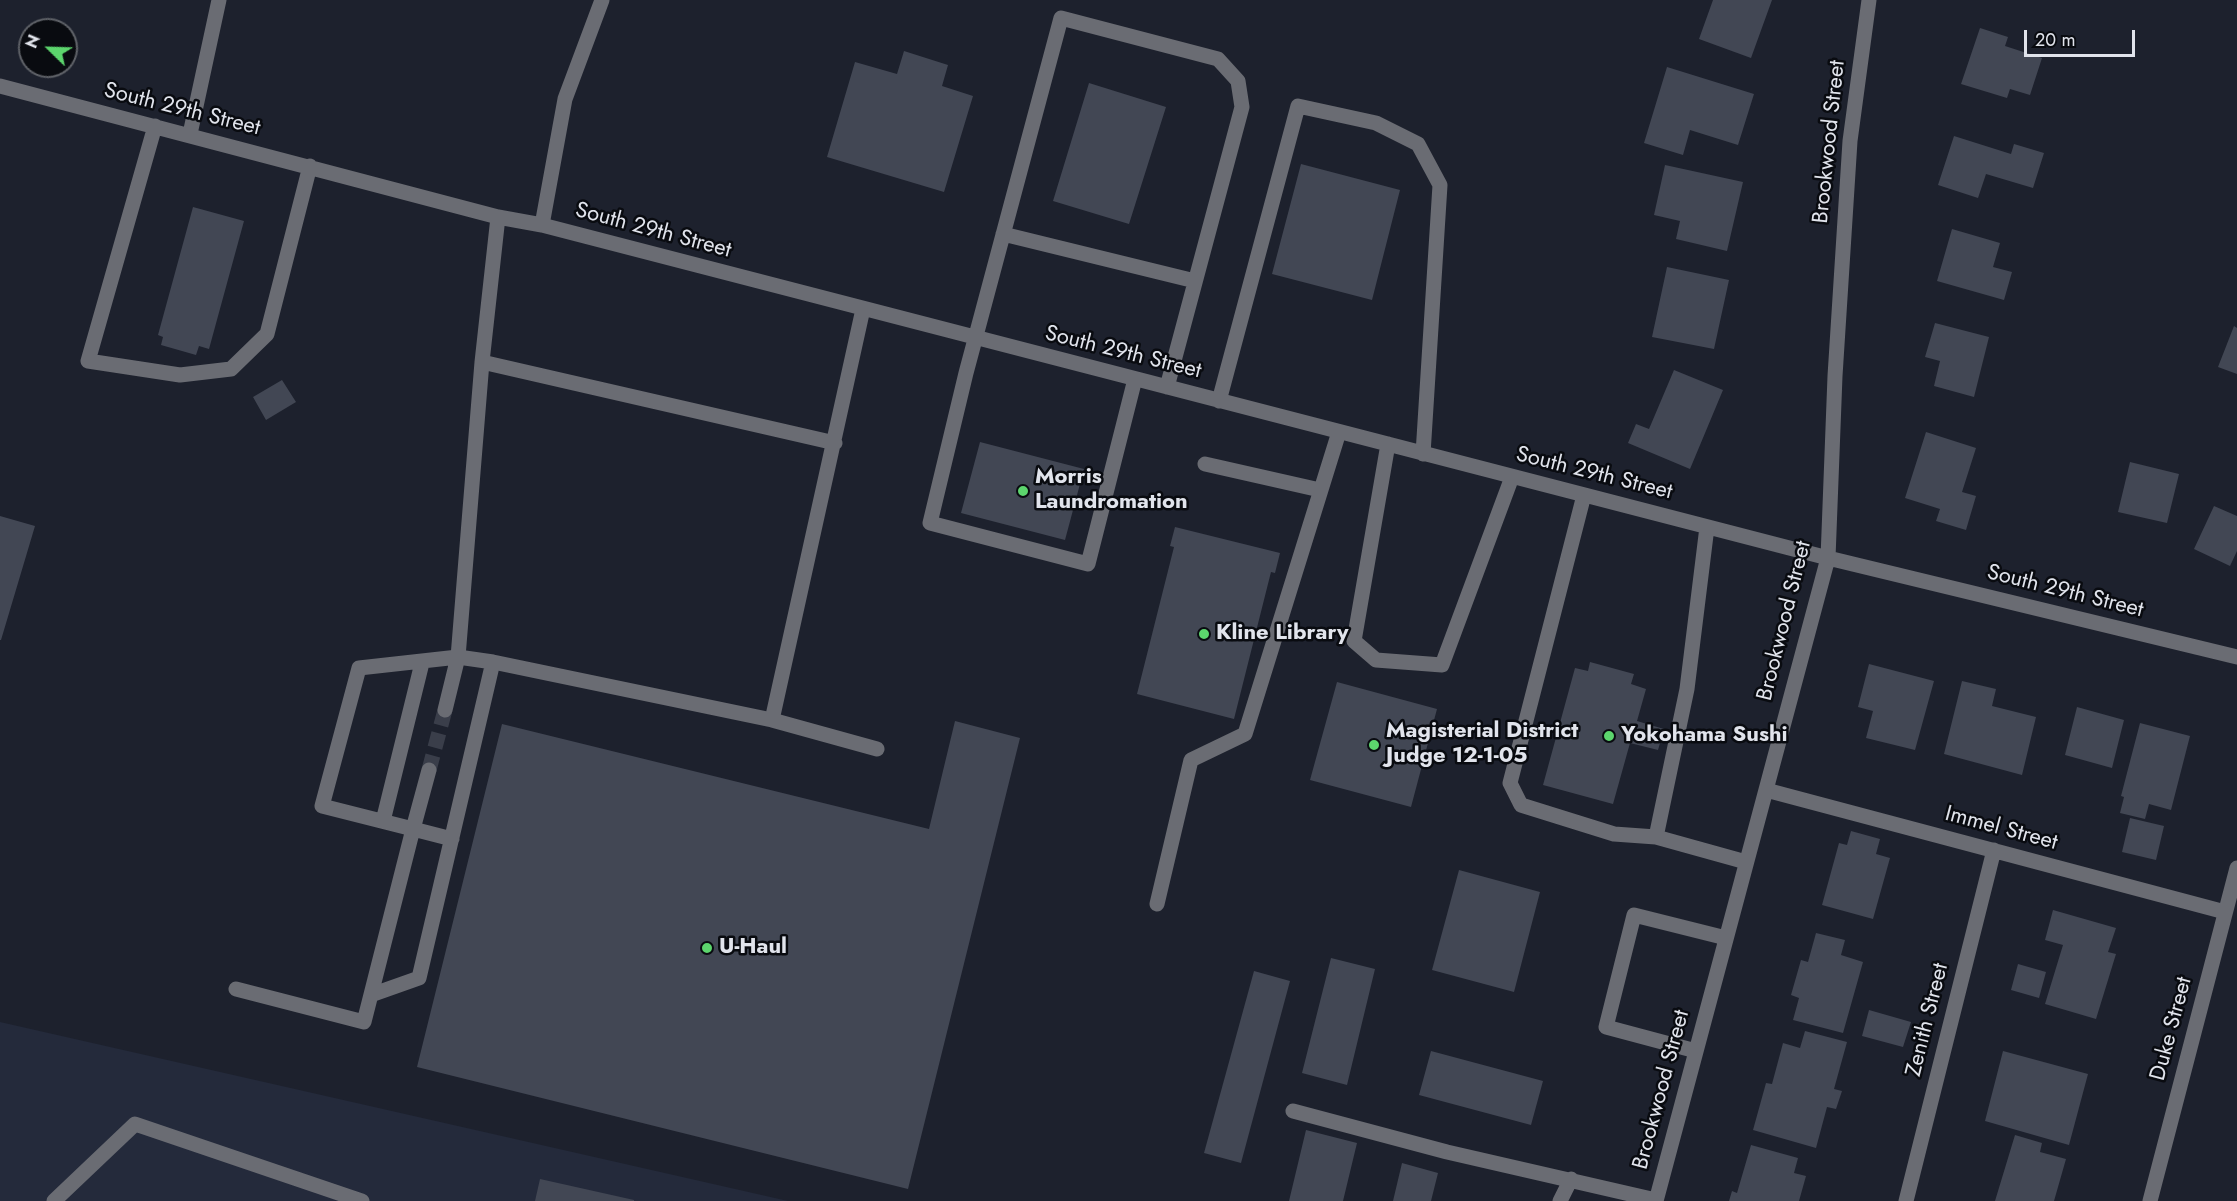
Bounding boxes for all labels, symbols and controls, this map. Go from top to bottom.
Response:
north arrow [18,18,78,78]
scale bar [2027,18,2138,56]
text: 20 m [2035,27,2075,53]
text: N [20,31,46,52]
street label: Brookwood Street [1808,59,1852,225]
street label: South 29th Street [101,78,263,142]
street label: South 29th Street [572,198,734,264]
street label: South 29th Street [1042,321,1204,385]
street label: South 29th Street [1513,442,1675,506]
place label: Morris Laundromation [1035,465,1188,516]
marker: Morris Laundromation [1016,484,1030,498]
street label: Brookwood Street [1752,538,1818,704]
street label: South 29th Street [1984,560,2146,624]
place label: Kline Library [1216,621,1349,647]
marker: Kline Library [1197,627,1211,641]
place label: Magisterial District Judge 12-1-05 [1386,719,1578,770]
place label: Yokohama Sushi [1621,723,1788,749]
marker: Yokohama Sushi [1602,729,1616,743]
marker: Magisterial District Judge 12-1-05 [1367,738,1381,752]
street label: Immel Street [1942,801,2060,857]
place label: U-Haul [719,935,787,961]
marker: U-Haul [700,941,714,955]
street label: Zenith Street [1901,961,1955,1079]
street label: Duke Street [2145,974,2199,1084]
street label: Brookwood Street [1628,1007,1696,1173]

